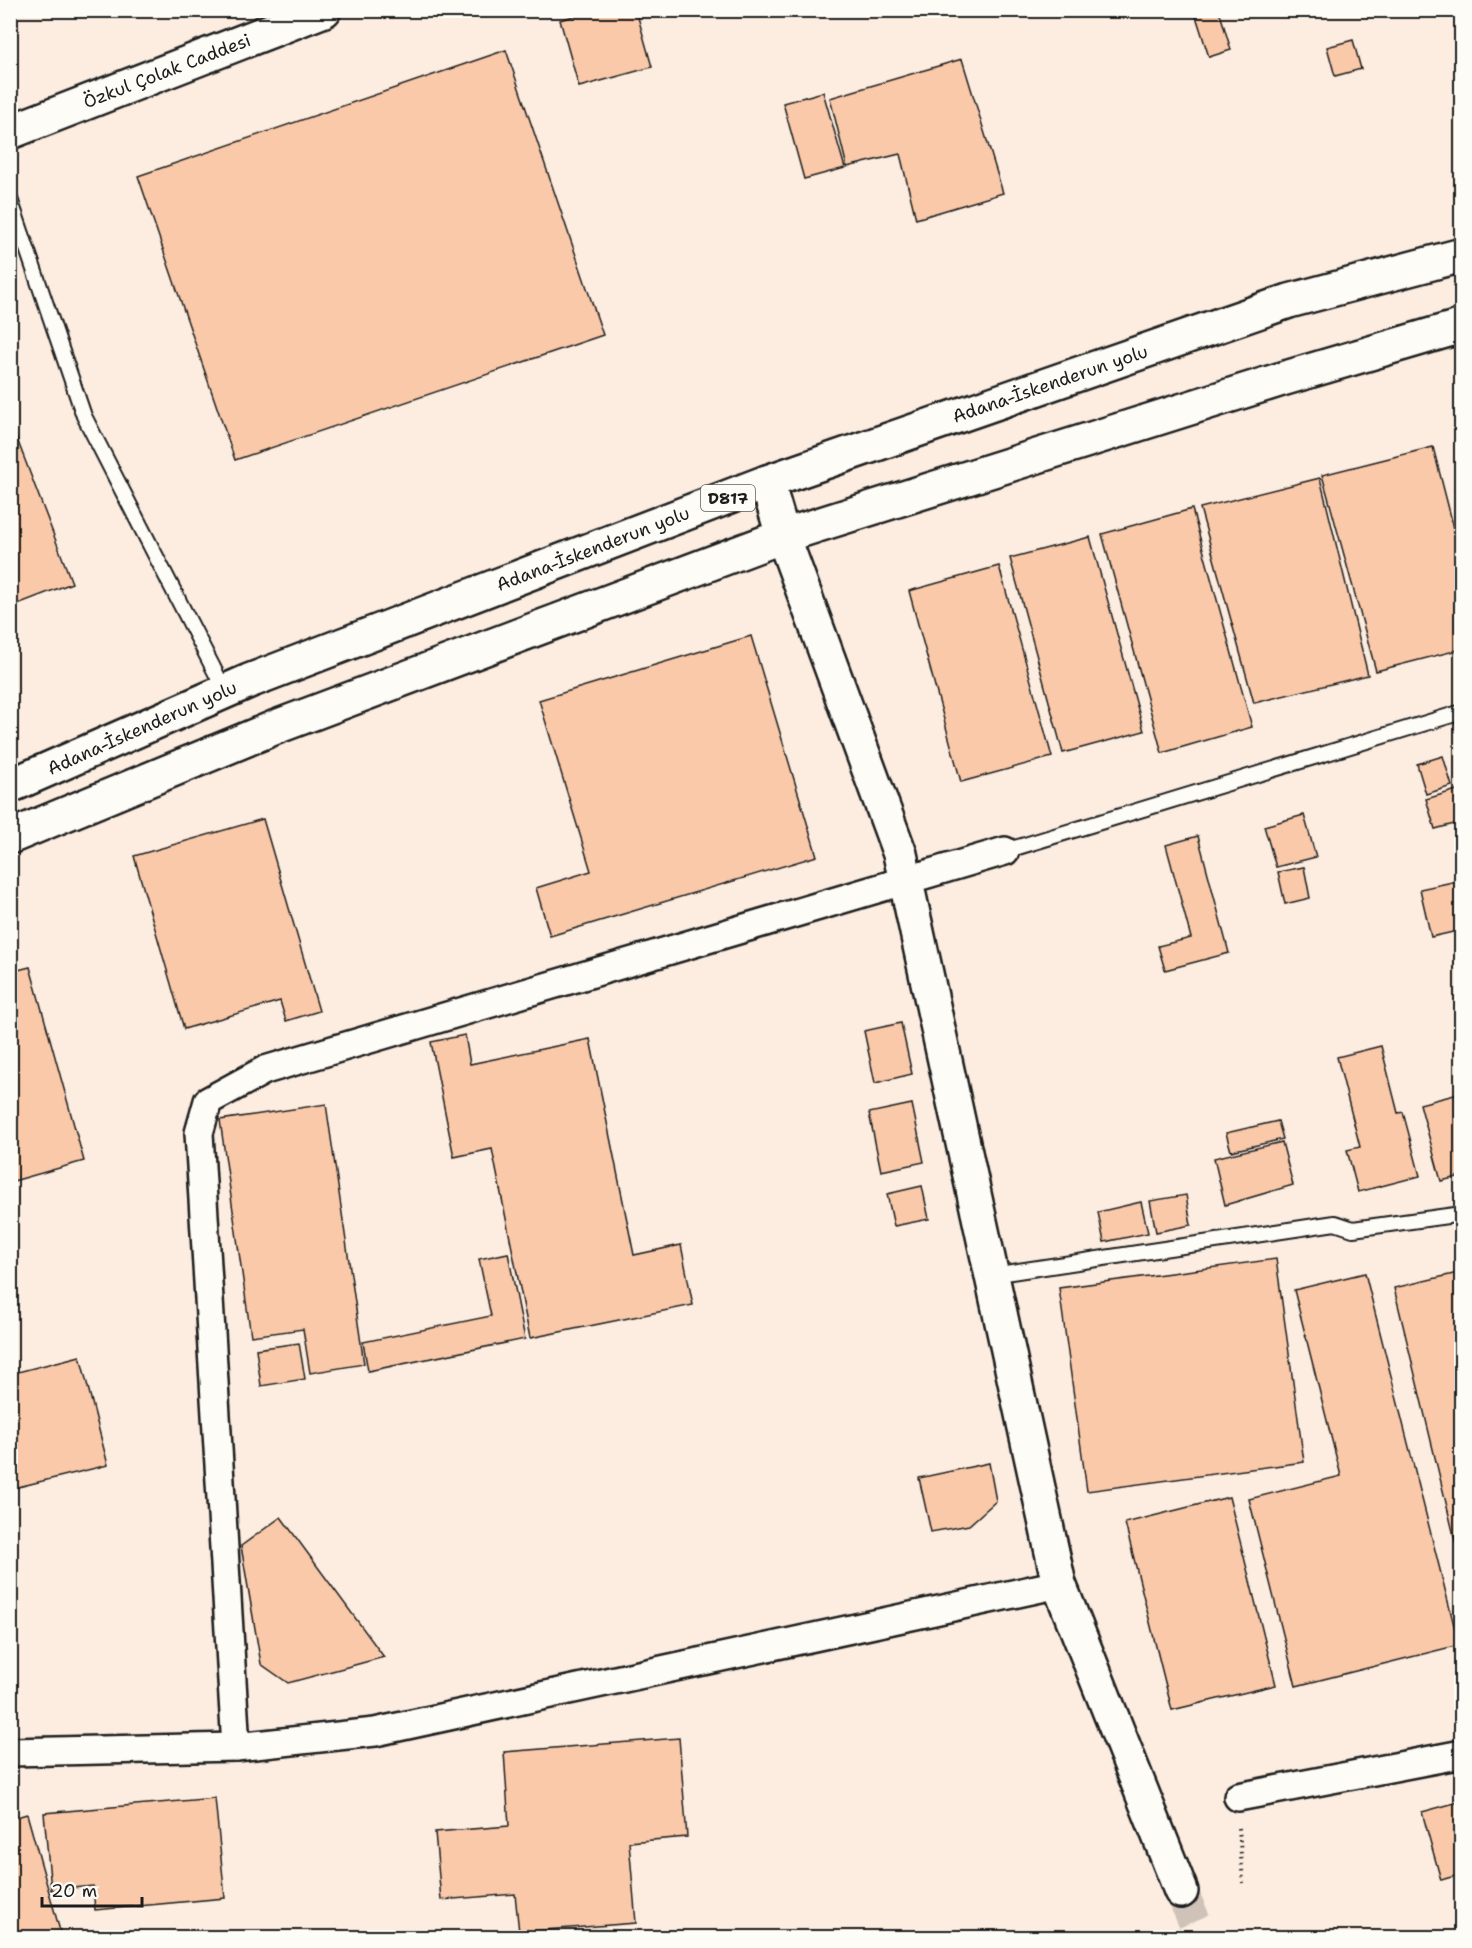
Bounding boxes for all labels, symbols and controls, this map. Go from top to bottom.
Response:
street label: Özkul Çolak Caddesi [80,28,254,114]
street label: Adana-İskenderun yolu [949,339,1151,429]
road number: D817 [701,485,755,511]
street label: Adana-İskenderun yolu [493,501,693,597]
street label: Adana-İskenderun yolu [43,675,241,781]
scale bar [42,1870,142,1908]
text: 20 m [51,1879,97,1903]

